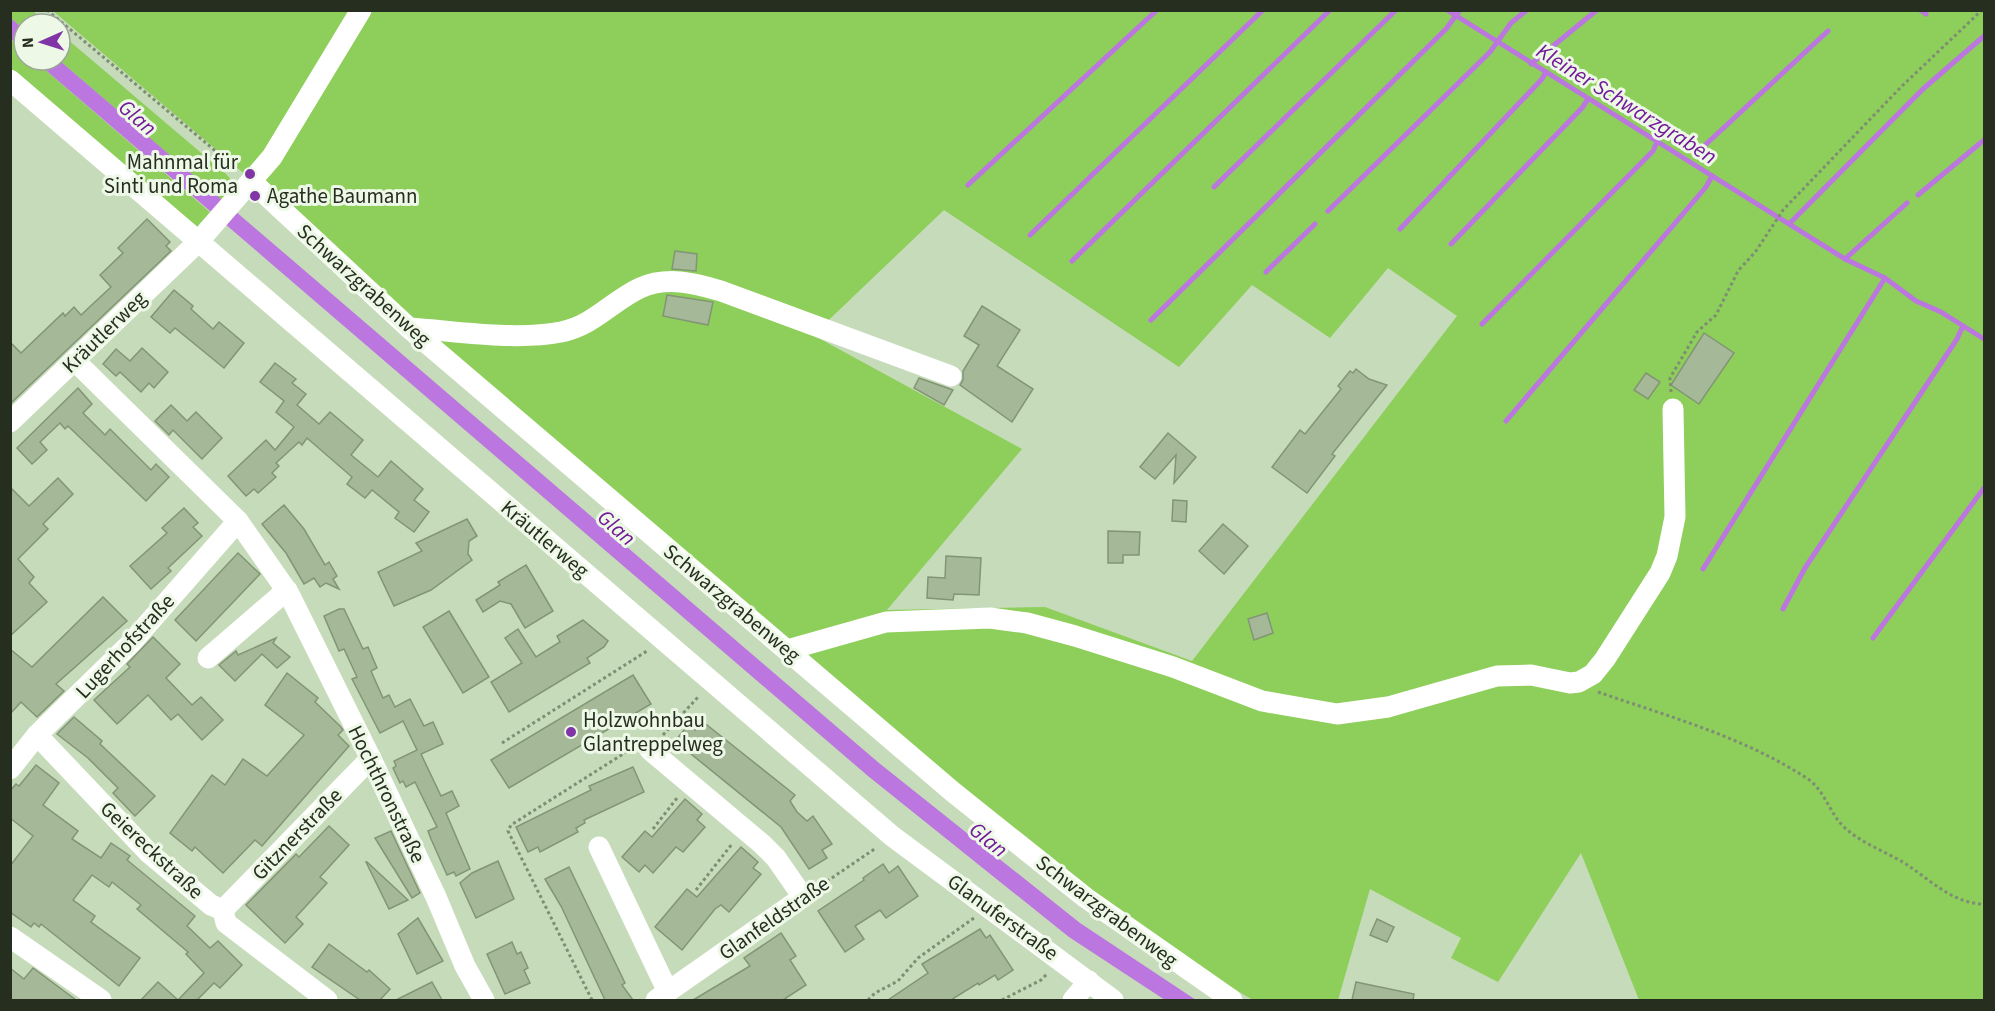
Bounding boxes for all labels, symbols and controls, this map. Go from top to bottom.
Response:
north arrow [12,12,72,72]
water label: Kleiner Schwarzgraben [1530,35,1723,172]
text: N [17,37,39,49]
water label: Glan [111,92,164,144]
place label: Mahnmal für Sinti und Roma [104,147,239,201]
marker: Mahnmal für Sinti und Roma [243,167,257,181]
place label: Agathe Baumann [267,181,417,211]
marker: Agathe Baumann [248,189,262,203]
street label: Schwarzgrabenweg [290,217,438,354]
street label: Kräutlerweg [55,284,153,380]
street label: Kräutlerweg [494,493,596,585]
water label: Glan [590,502,643,554]
street label: Schwarzgrabenweg [657,537,807,670]
street label: Lugerhofstraße [68,587,182,705]
place label: Holzwohnbau Glantreppelweg [583,705,723,759]
street label: Hochthronstraße [341,720,433,868]
marker: Holzwohnbau Glantreppelweg [564,725,578,739]
street label: Gitznerstraße [245,781,349,887]
street label: Geiereckstraße [94,794,210,906]
water label: Glan [962,814,1015,865]
street label: Schwarzgrabenweg [1030,848,1185,975]
street label: Glanuferstraße [941,866,1065,968]
street label: Glanfeldstraße [713,869,835,967]

